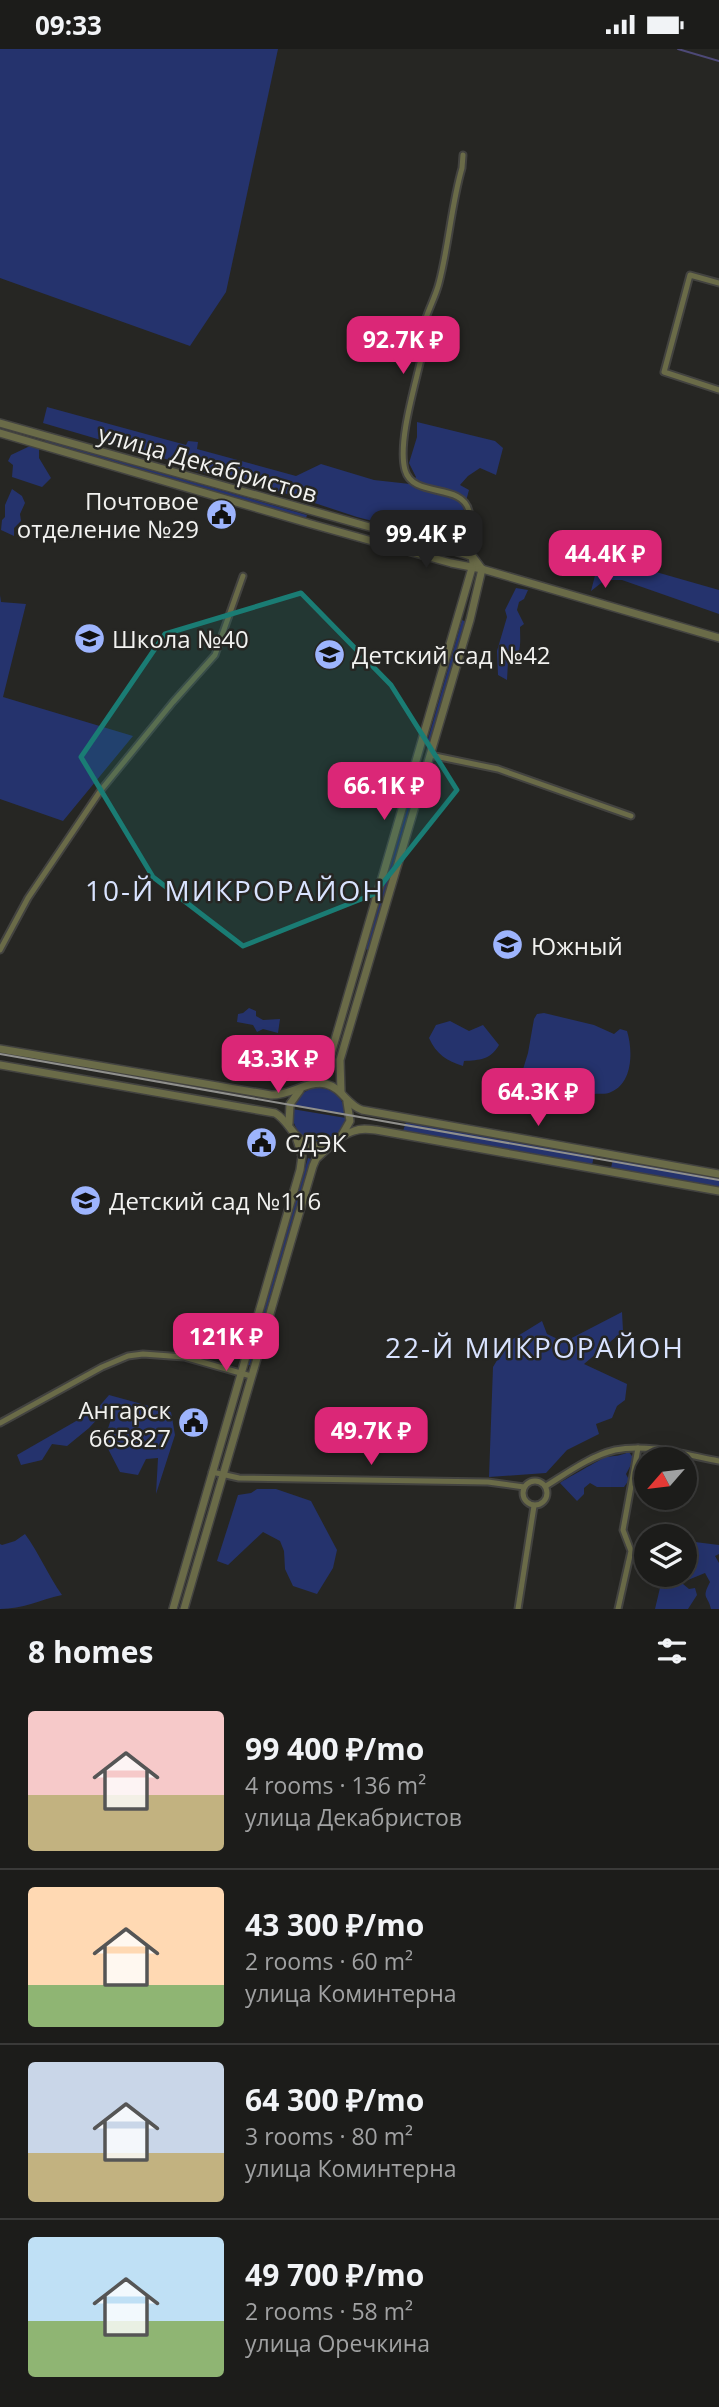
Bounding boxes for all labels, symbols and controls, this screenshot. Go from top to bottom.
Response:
text: 09:33 [35,7,102,43]
pin: 92.7K ₽ [338,317,468,376]
text: 92.7K ₽ [363,323,443,355]
street label: улица Декабристов [95,416,321,510]
place label: Почтовое отделение №29 [17,484,199,545]
public building icon: Почтовое отделение №29 [205,497,239,531]
pin: 99.4K ₽ [361,511,491,570]
text: 99.4K ₽ [386,517,466,549]
pin: 44.4K ₽ [540,531,670,590]
text: 44.4K ₽ [565,537,645,569]
school or university icon: Школа №40 [72,621,106,655]
place label: Школа №40 [112,622,249,655]
school or university icon: Детский сад №42 [312,637,346,671]
place label: Детский сад №42 [352,638,551,671]
pin: 66.1K ₽ [319,763,449,822]
text: 66.1K ₽ [344,769,424,801]
district label: 10-Й МИКРОРАЙОН [85,871,385,909]
school or university icon: Южный [491,928,525,962]
place label: Южный [531,929,623,962]
pin: 43.3K ₽ [213,1035,343,1095]
text: 43.3K ₽ [238,1042,318,1074]
pin: 64.3K ₽ [473,1069,603,1128]
text: 64.3K ₽ [498,1075,578,1107]
public building icon: СДЭК [245,1125,279,1159]
place label: СДЭК [285,1126,347,1159]
school or university icon: Детский сад №116 [69,1183,103,1217]
place label: Детский сад №116 [109,1184,321,1217]
pin: 121K ₽ [169,1313,283,1373]
text: 121K ₽ [189,1320,263,1352]
district label: 22-Й МИКРОРАЙОН [385,1328,685,1366]
place label: Ангарск 665827 [78,1393,172,1454]
public building icon: Ангарск 665827 [177,1406,211,1440]
pin: 49.7K ₽ [306,1407,436,1467]
text: 49.7K ₽ [331,1414,411,1446]
north arrow [634,1447,696,1510]
map controls [634,1447,697,1587]
button: layers [634,1524,697,1587]
text: 8 homes [28,1631,153,1672]
icon: filters [653,1632,691,1670]
text: 99 400 ₽/mo [245,1728,424,1769]
icon: home [84,1739,168,1823]
text: 4 rooms · 136 m² [245,1769,426,1801]
text: улица Декабристов [245,1801,462,1833]
text: 43 300 ₽/mo [245,1904,424,1945]
icon: home [84,1915,168,1999]
text: 2 rooms · 60 m² [245,1945,413,1977]
text: улица Коминтерна [245,1977,457,2009]
text: 64 300 ₽/mo [245,2079,424,2120]
icon: home [84,2090,168,2174]
text: 3 rooms · 80 m² [245,2120,413,2152]
text: улица Коминтерна [245,2152,457,2184]
text: 49 700 ₽/mo [245,2254,424,2295]
icon: home [84,2265,168,2349]
text: 2 rooms · 58 m² [245,2295,413,2327]
text: улица Оречкина [245,2327,430,2359]

